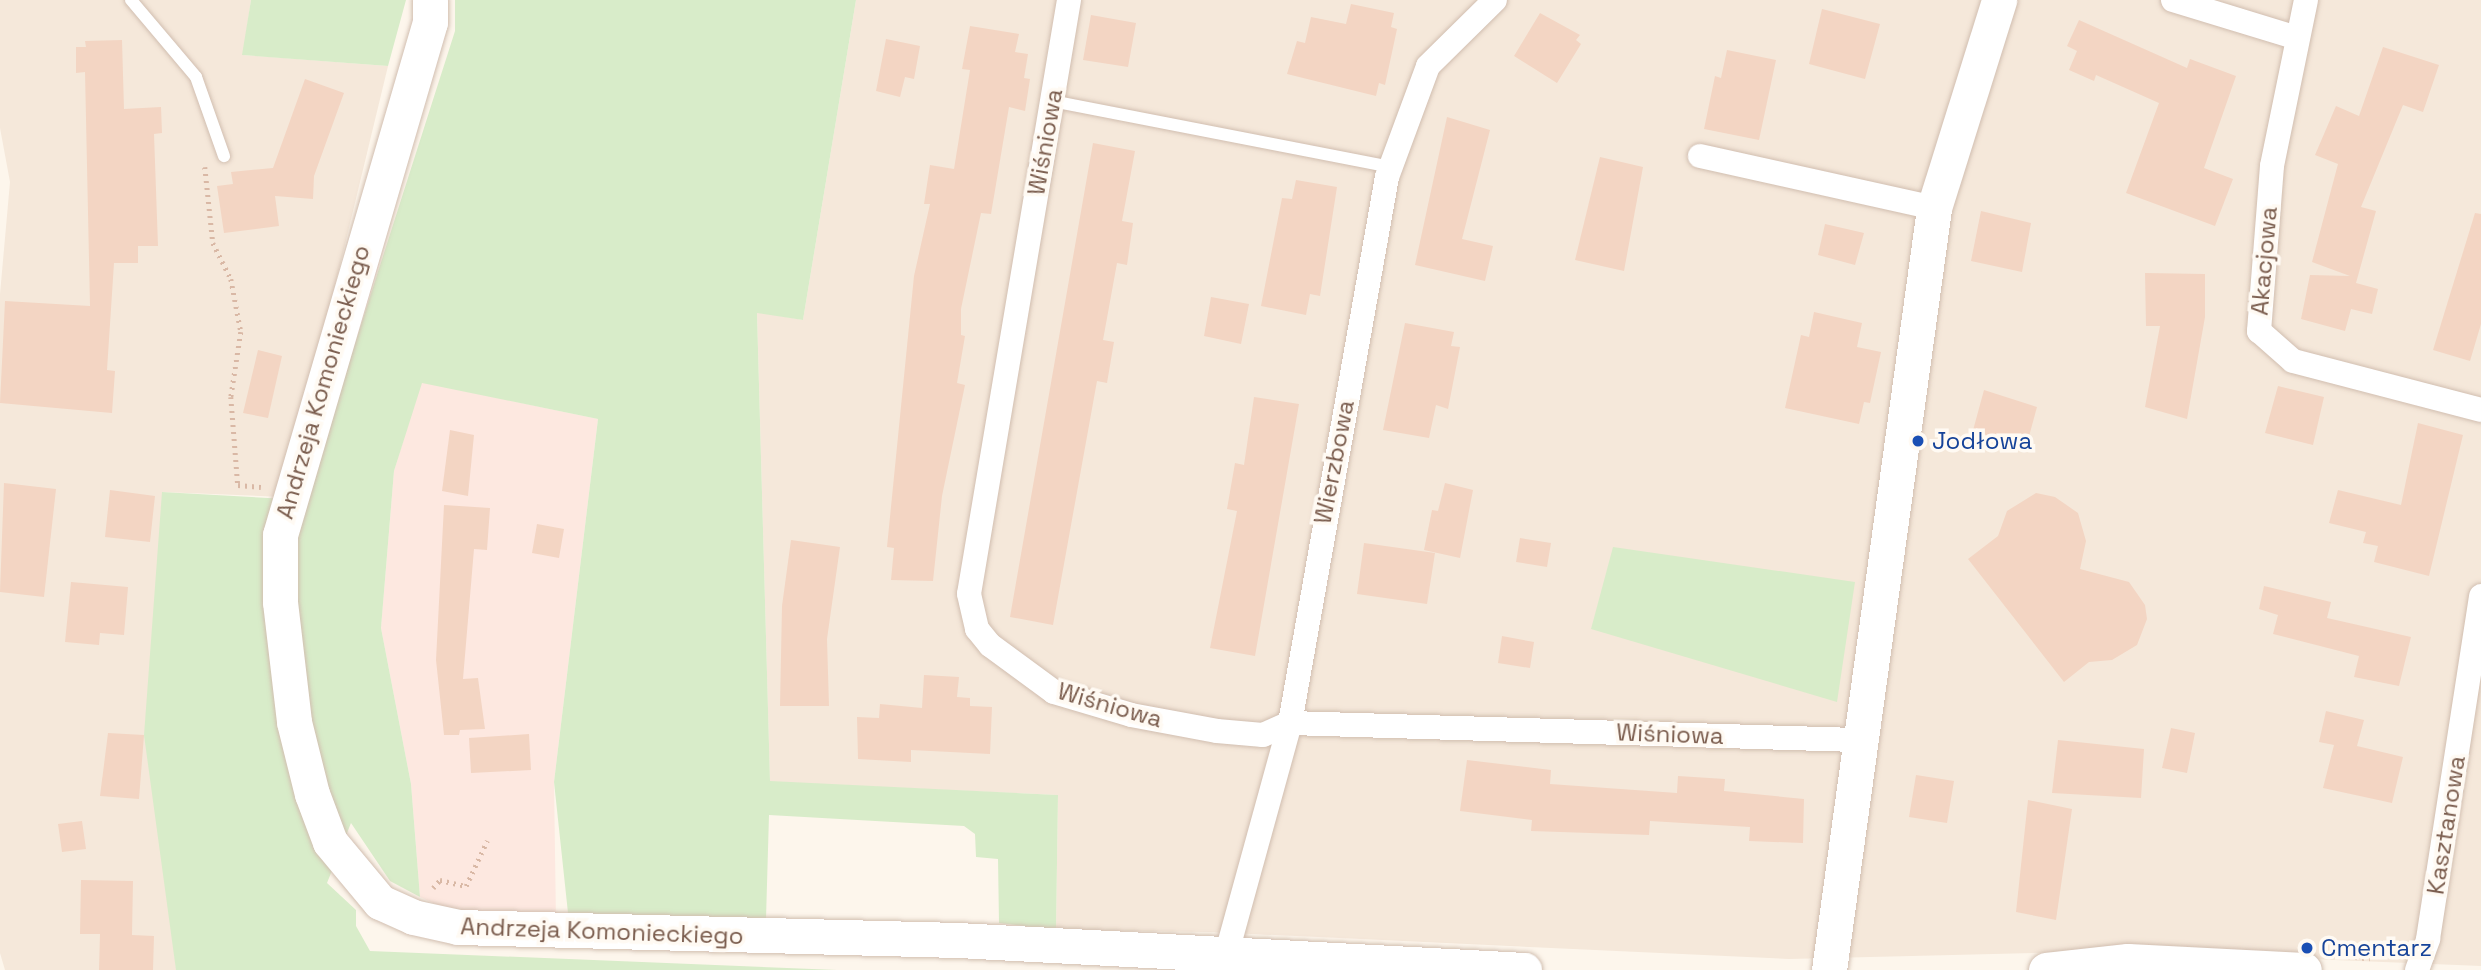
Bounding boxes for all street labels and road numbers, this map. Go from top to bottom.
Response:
street label: Wiśniowa [1021,87,1069,197]
street label: Akacjowa [2245,205,2283,317]
street label: Andrzeja Komonieckiego [270,242,376,522]
street label: Wierzbowa [1308,398,1360,526]
street label: Wiśniowa [1054,676,1166,734]
street label: Wiśniowa [1616,718,1724,750]
street label: Kasztanowa [2421,753,2471,897]
street label: Andrzeja Komonieckiego [460,912,744,950]

